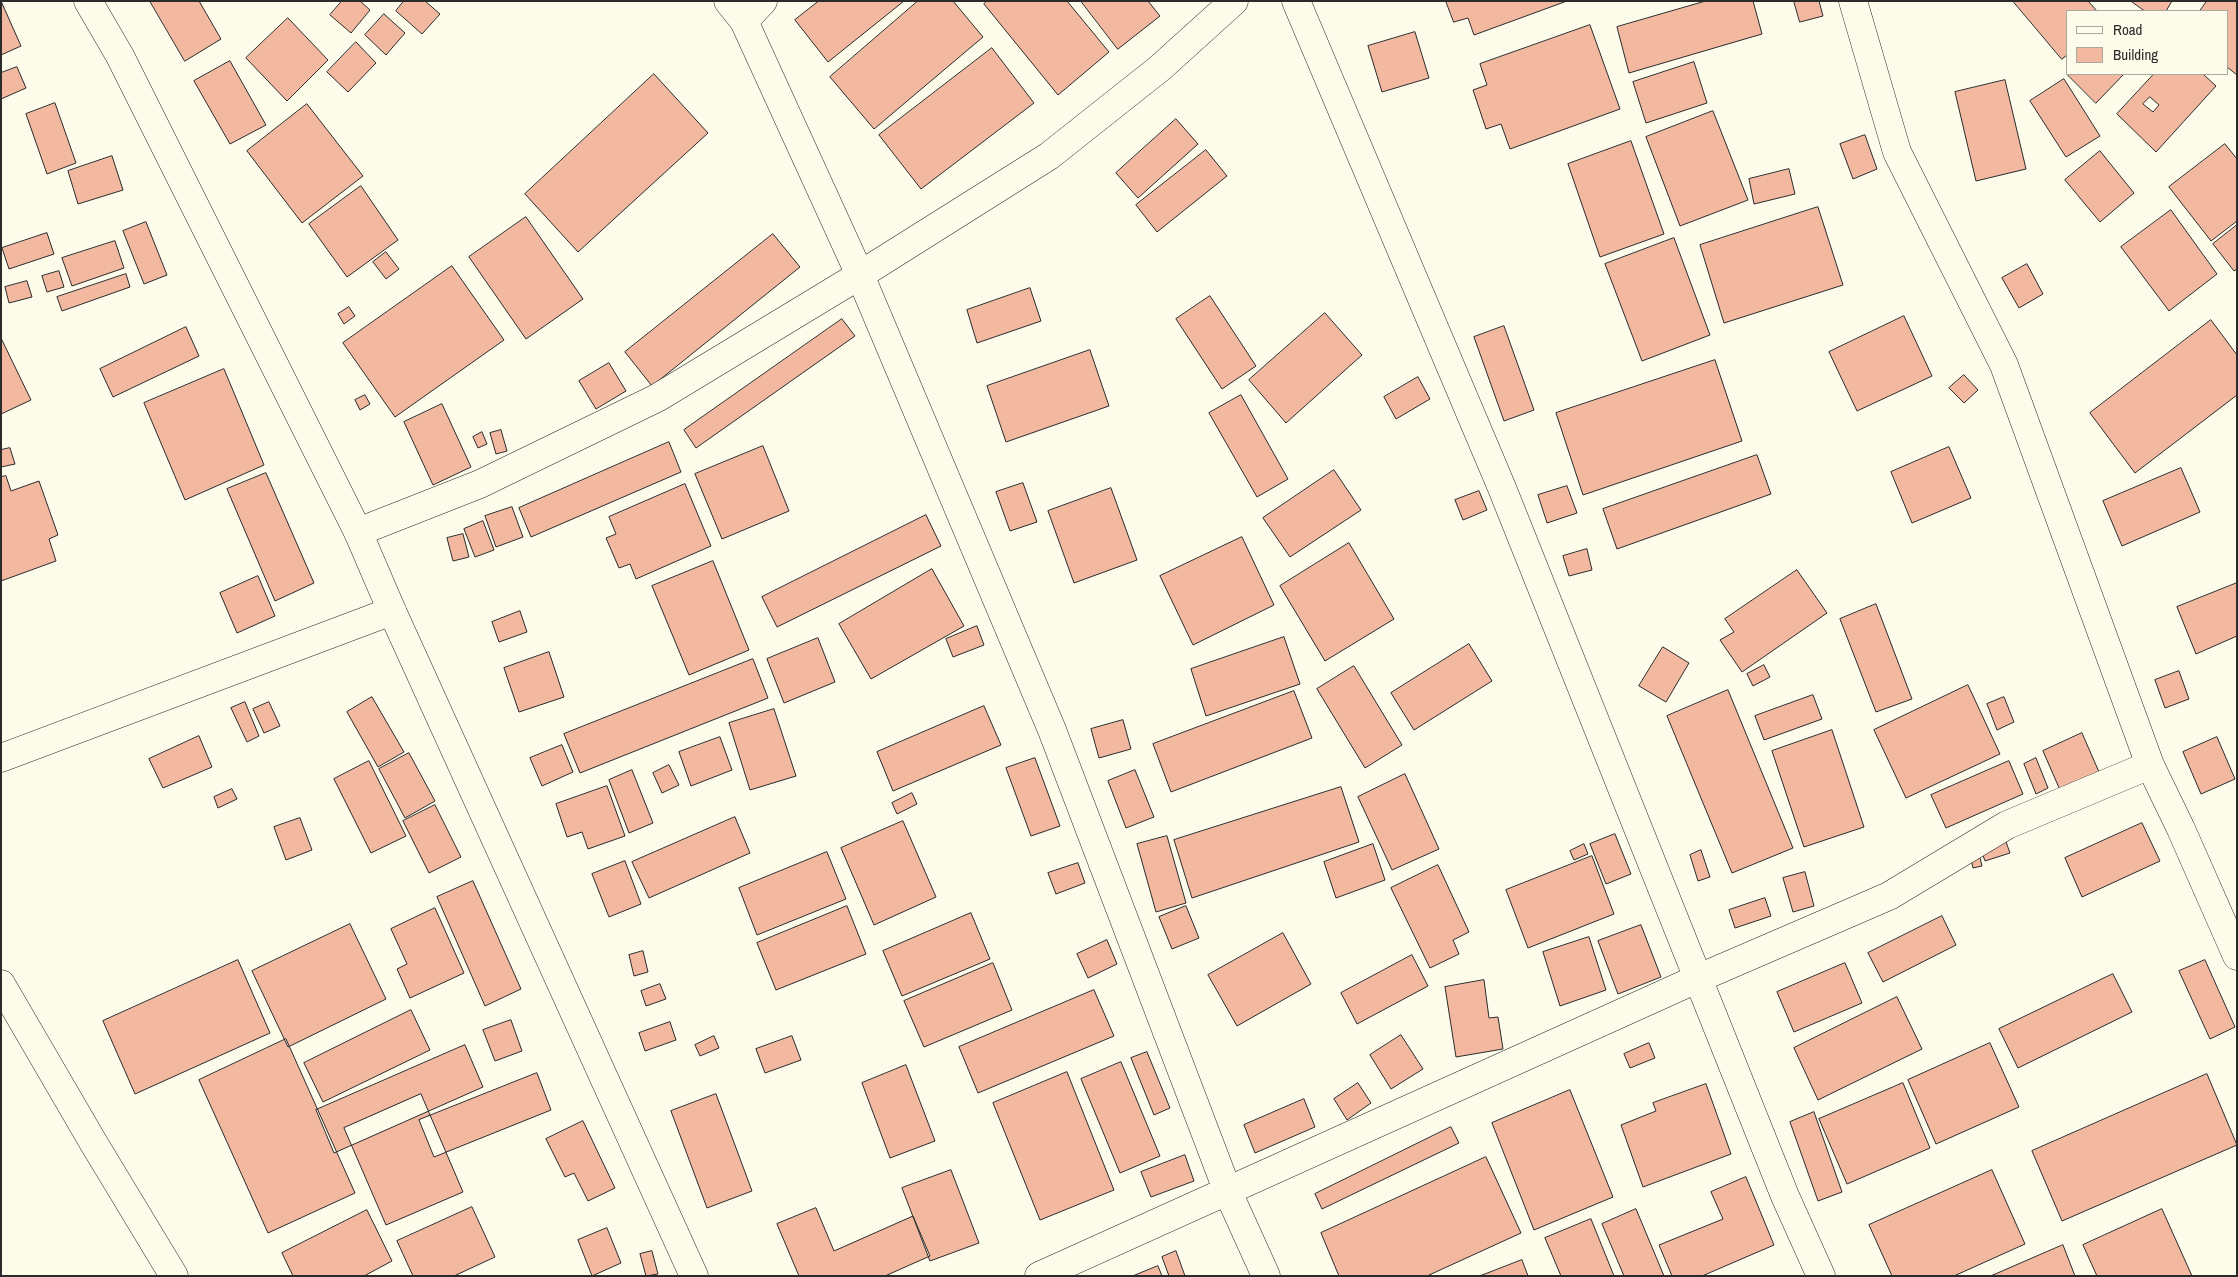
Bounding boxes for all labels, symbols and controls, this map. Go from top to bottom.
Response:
legend [2066,10,2228,75]
text: Road [2113,19,2142,40]
text: Building [2113,44,2158,65]

